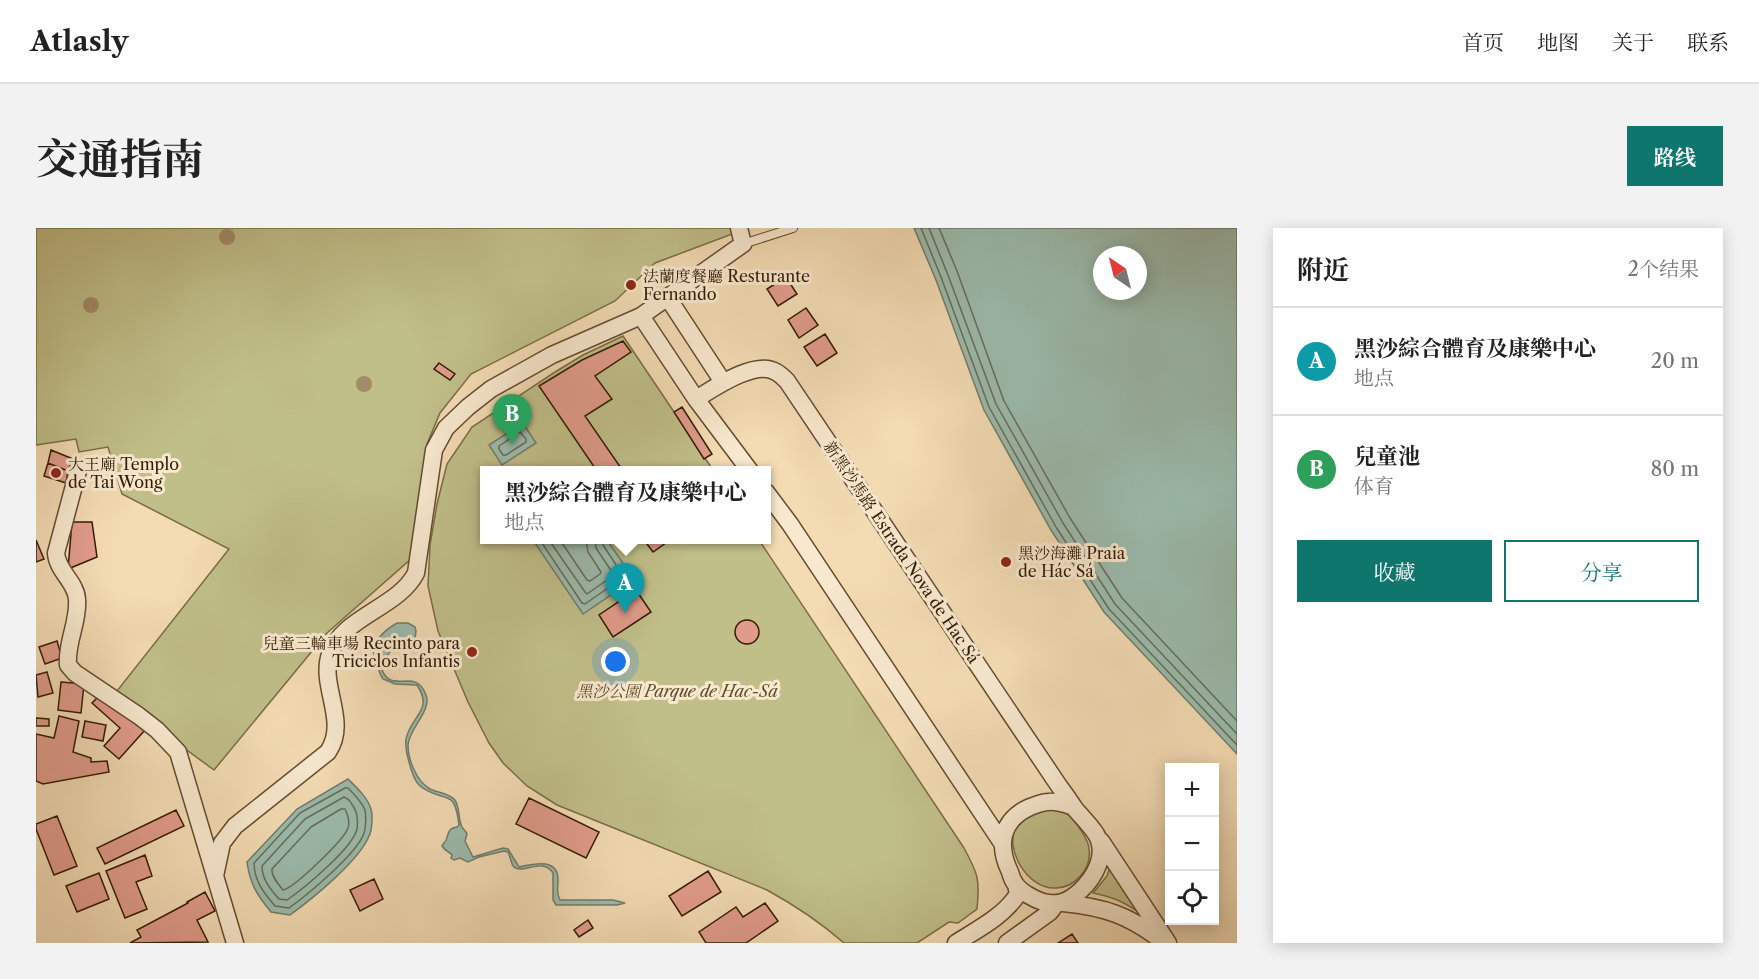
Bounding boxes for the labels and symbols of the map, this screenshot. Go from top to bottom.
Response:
north arrow [1093,246,1147,300]
place label: 法蘭度餐廳 Resturante Fernando [643,266,810,304]
marker: 法蘭度餐廳 Resturante Fernando [624,278,638,292]
pin: B [492,394,532,444]
street label: 新黑沙馬路 Estrada Nova de Hac Sá [820,437,984,667]
place label: 大王廟 Templo de Tai Wong [68,454,179,492]
marker: 大王廟 Templo de Tai Wong [49,466,63,480]
place label: 黑沙海灘 Praia de Hác Sá [1018,543,1126,581]
marker: 黑沙海灘 Praia de Hác Sá [999,555,1013,569]
pin: A [606,564,644,613]
place label: 兒童三輪車場 Recinto para Triciclos Infantis [263,633,461,671]
marker: 兒童三輪車場 Recinto para Triciclos Infantis [465,645,479,659]
your location [601,647,630,676]
park label: 黑沙公園 Parque de Hac-Sá [576,681,778,701]

